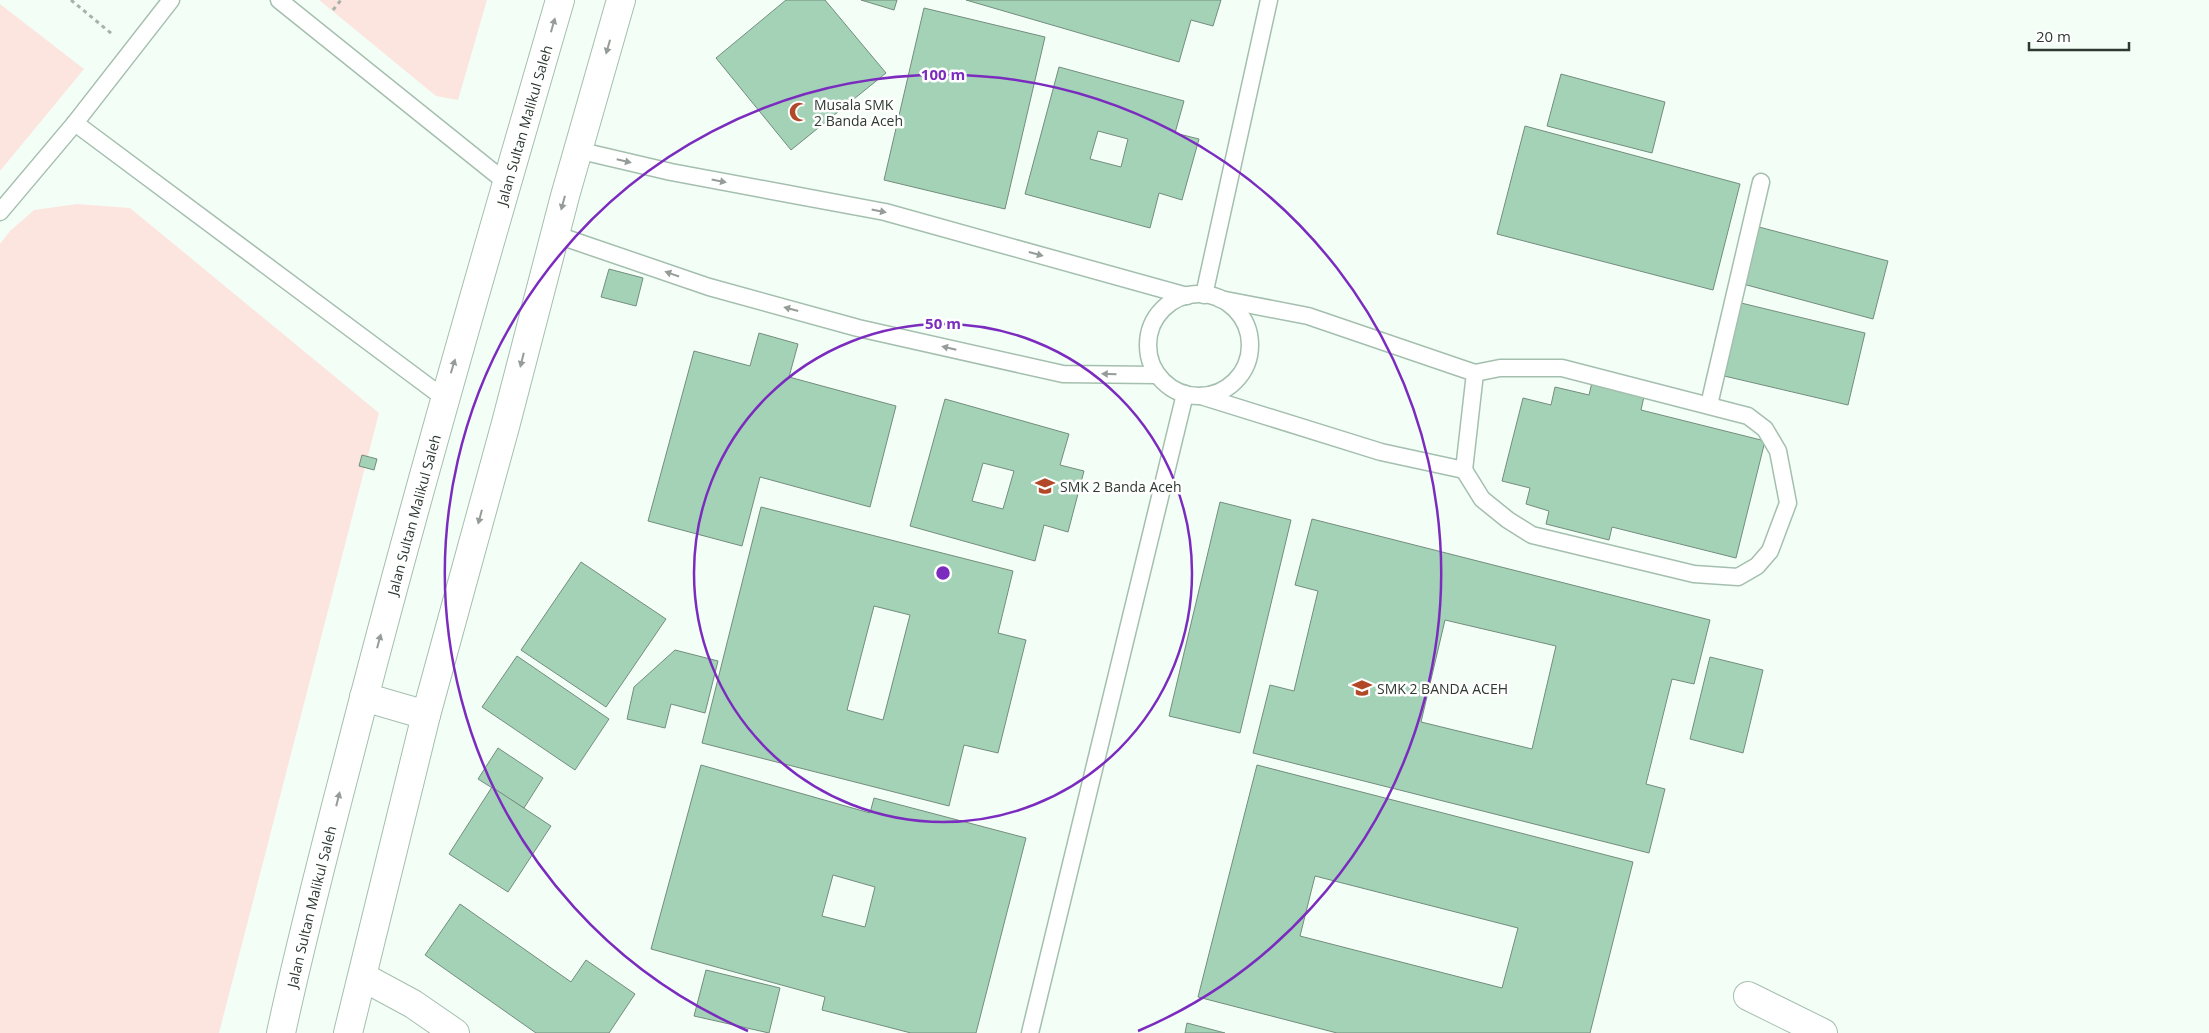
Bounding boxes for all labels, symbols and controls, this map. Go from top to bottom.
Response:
one-way arrow [549,18,557,33]
scale bar [2029,20,2129,52]
text: 20 m [2036,26,2071,46]
one-way arrow [603,39,611,54]
street label: Jalan Sultan Malikul Saleh [491,43,556,209]
text: 100 m [921,64,965,84]
place label: Musala SMK 2 Banda Aceh [814,95,903,130]
mosque icon: Musala SMK 2 Banda Aceh [788,101,810,123]
one-way arrow [617,157,632,165]
one-way arrow [712,178,728,186]
one-way arrow [558,196,566,211]
one-way arrow [871,208,887,216]
one-way arrow [1028,250,1043,258]
one-way arrow [664,270,679,278]
one-way arrow [784,305,799,313]
text: 50 m [925,313,961,333]
one-way arrow [942,344,957,352]
one-way arrow [518,353,526,368]
one-way arrow [450,359,458,374]
one-way arrow [1100,370,1116,378]
street label: Jalan Sultan Malikul Saleh [382,432,444,599]
school or university icon: SMK 2 Banda Aceh [1034,475,1056,497]
place label: SMK 2 Banda Aceh [1060,477,1182,496]
one-way arrow [476,510,484,525]
centre of rings [934,564,952,582]
one-way arrow [375,634,383,649]
school or university icon: SMK 2 BANDA ACEH [1351,677,1373,699]
place label: SMK 2 BANDA ACEH [1377,679,1508,698]
one-way arrow [334,791,342,806]
street label: Jalan Sultan Malikul Saleh [281,824,340,991]

